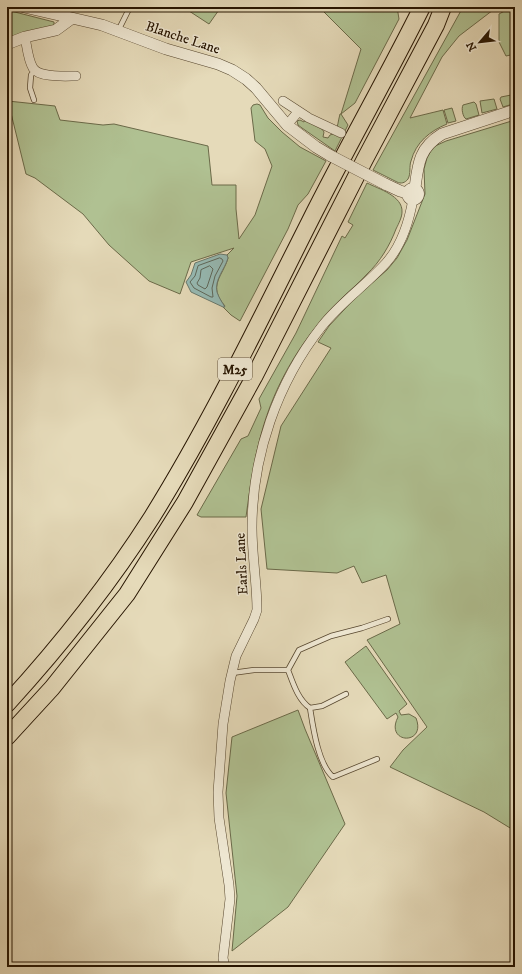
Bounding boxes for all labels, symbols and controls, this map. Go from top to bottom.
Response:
street label: Blanche Lane [143,17,222,59]
north arrow [460,22,500,62]
text: N [464,39,480,53]
road number: M25 [218,358,252,380]
street label: Earls Lane [231,532,253,595]

